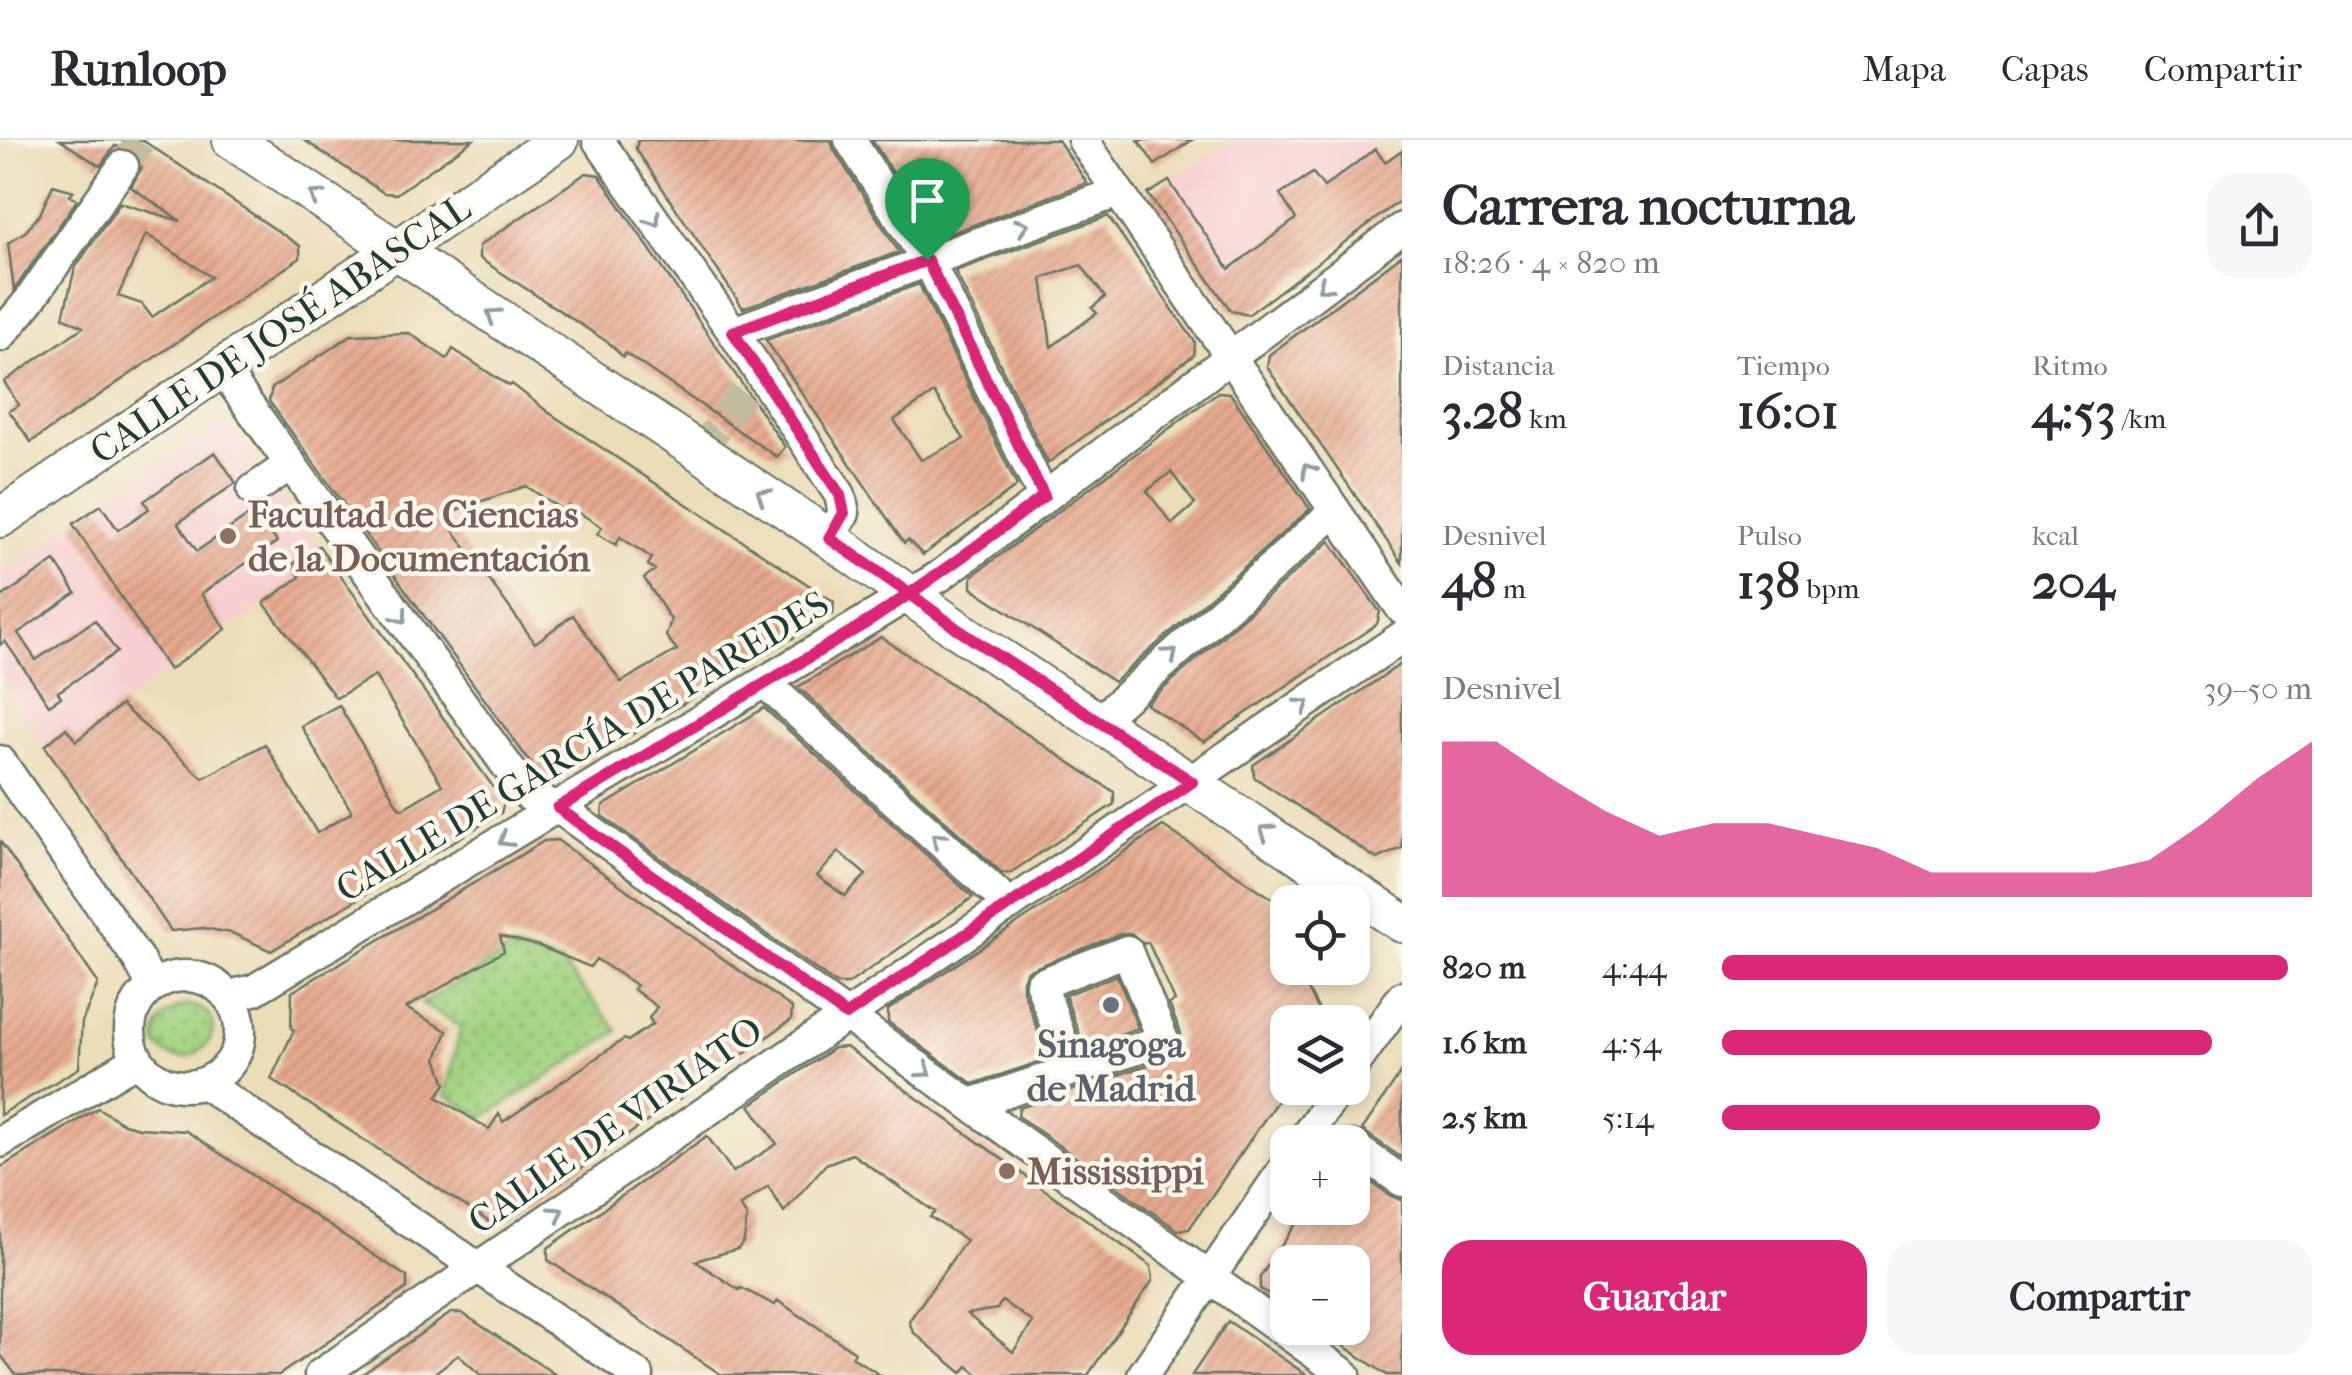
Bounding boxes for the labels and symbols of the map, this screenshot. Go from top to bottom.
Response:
pin [885,158,970,261]
street label: CALLE DE JOSÉ ABASCAL [82,185,479,474]
one-way arrow [308,190,327,208]
one-way arrow [642,208,660,227]
one-way arrow [1012,217,1029,238]
one-way arrow [1317,275,1335,292]
one-way arrow [485,309,504,327]
one-way arrow [1301,463,1320,481]
one-way arrow [756,489,774,508]
place label: Facultad de Ciencias de la Documentación [248,492,591,581]
marker: Facultad de Ciencias de la Documentación [217,525,239,547]
street label: CALLE DE GARCÍA DE PAREDES [328,581,837,912]
one-way arrow [389,606,406,624]
one-way arrow [1160,648,1178,666]
one-way arrow [1291,699,1310,717]
one-way arrow [1259,825,1277,844]
one-way arrow [498,828,516,847]
one-way arrow [931,833,950,851]
marker: Sinagoga de Madrid [1100,994,1122,1016]
street label: CALLE DE VIRIATO [460,1007,771,1244]
place label: Sinagoga de Madrid [1027,1022,1197,1111]
one-way arrow [914,1059,932,1077]
place label: Mississippi [1027,1149,1205,1194]
marker: Mississippi [996,1160,1018,1182]
one-way arrow [546,1207,564,1225]

